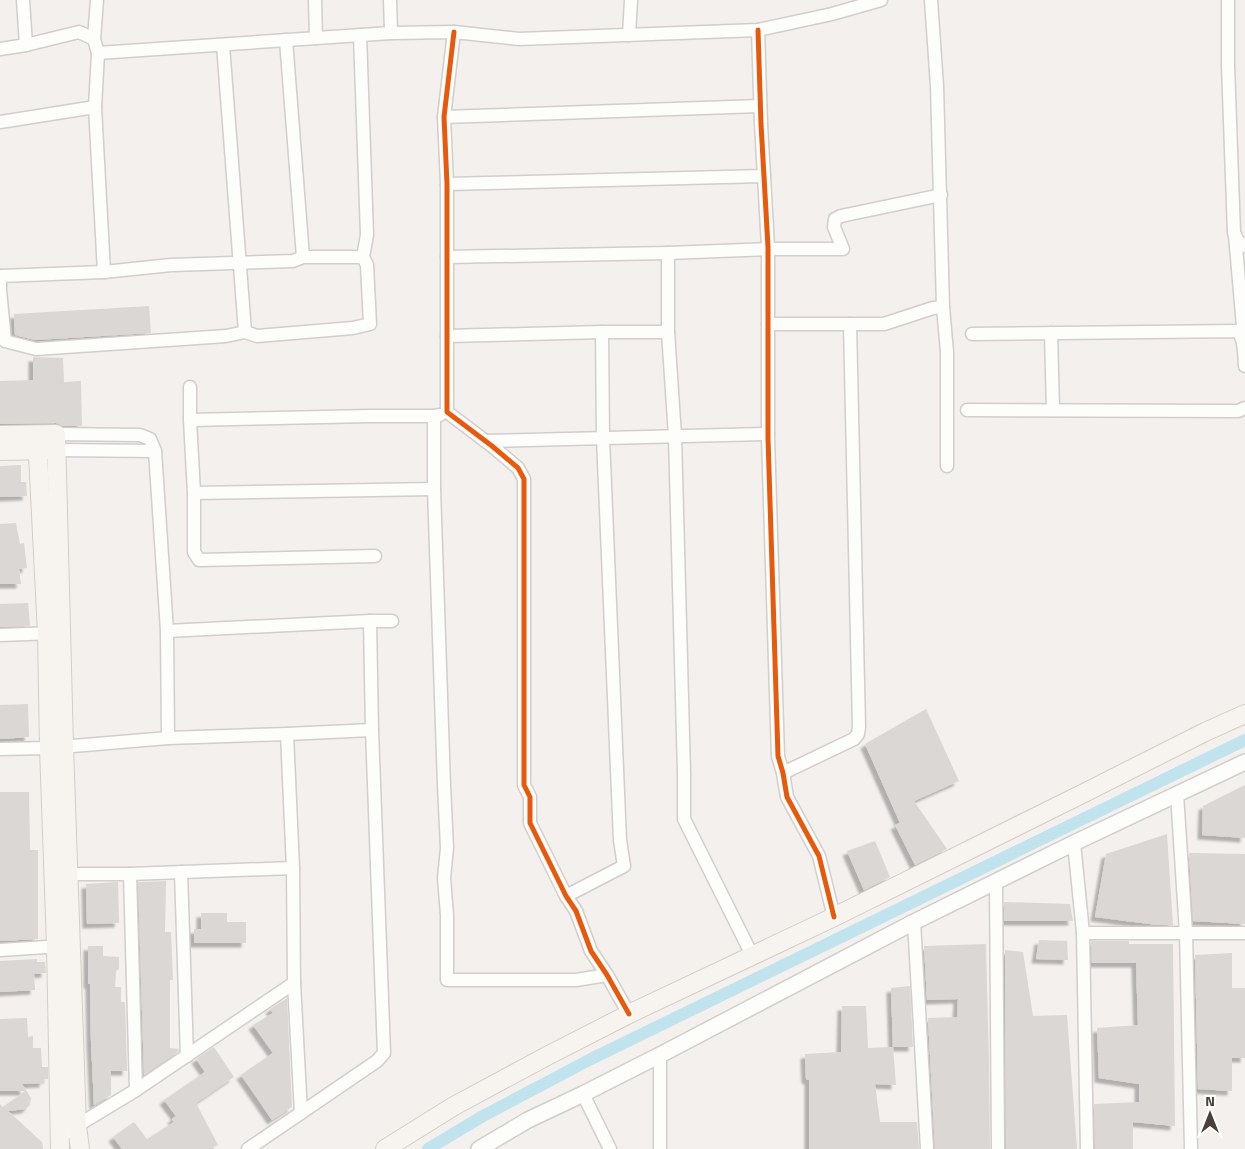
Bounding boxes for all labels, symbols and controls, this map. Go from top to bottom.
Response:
north arrow [1185,1089,1235,1139]
text: N [1205,1090,1215,1111]

